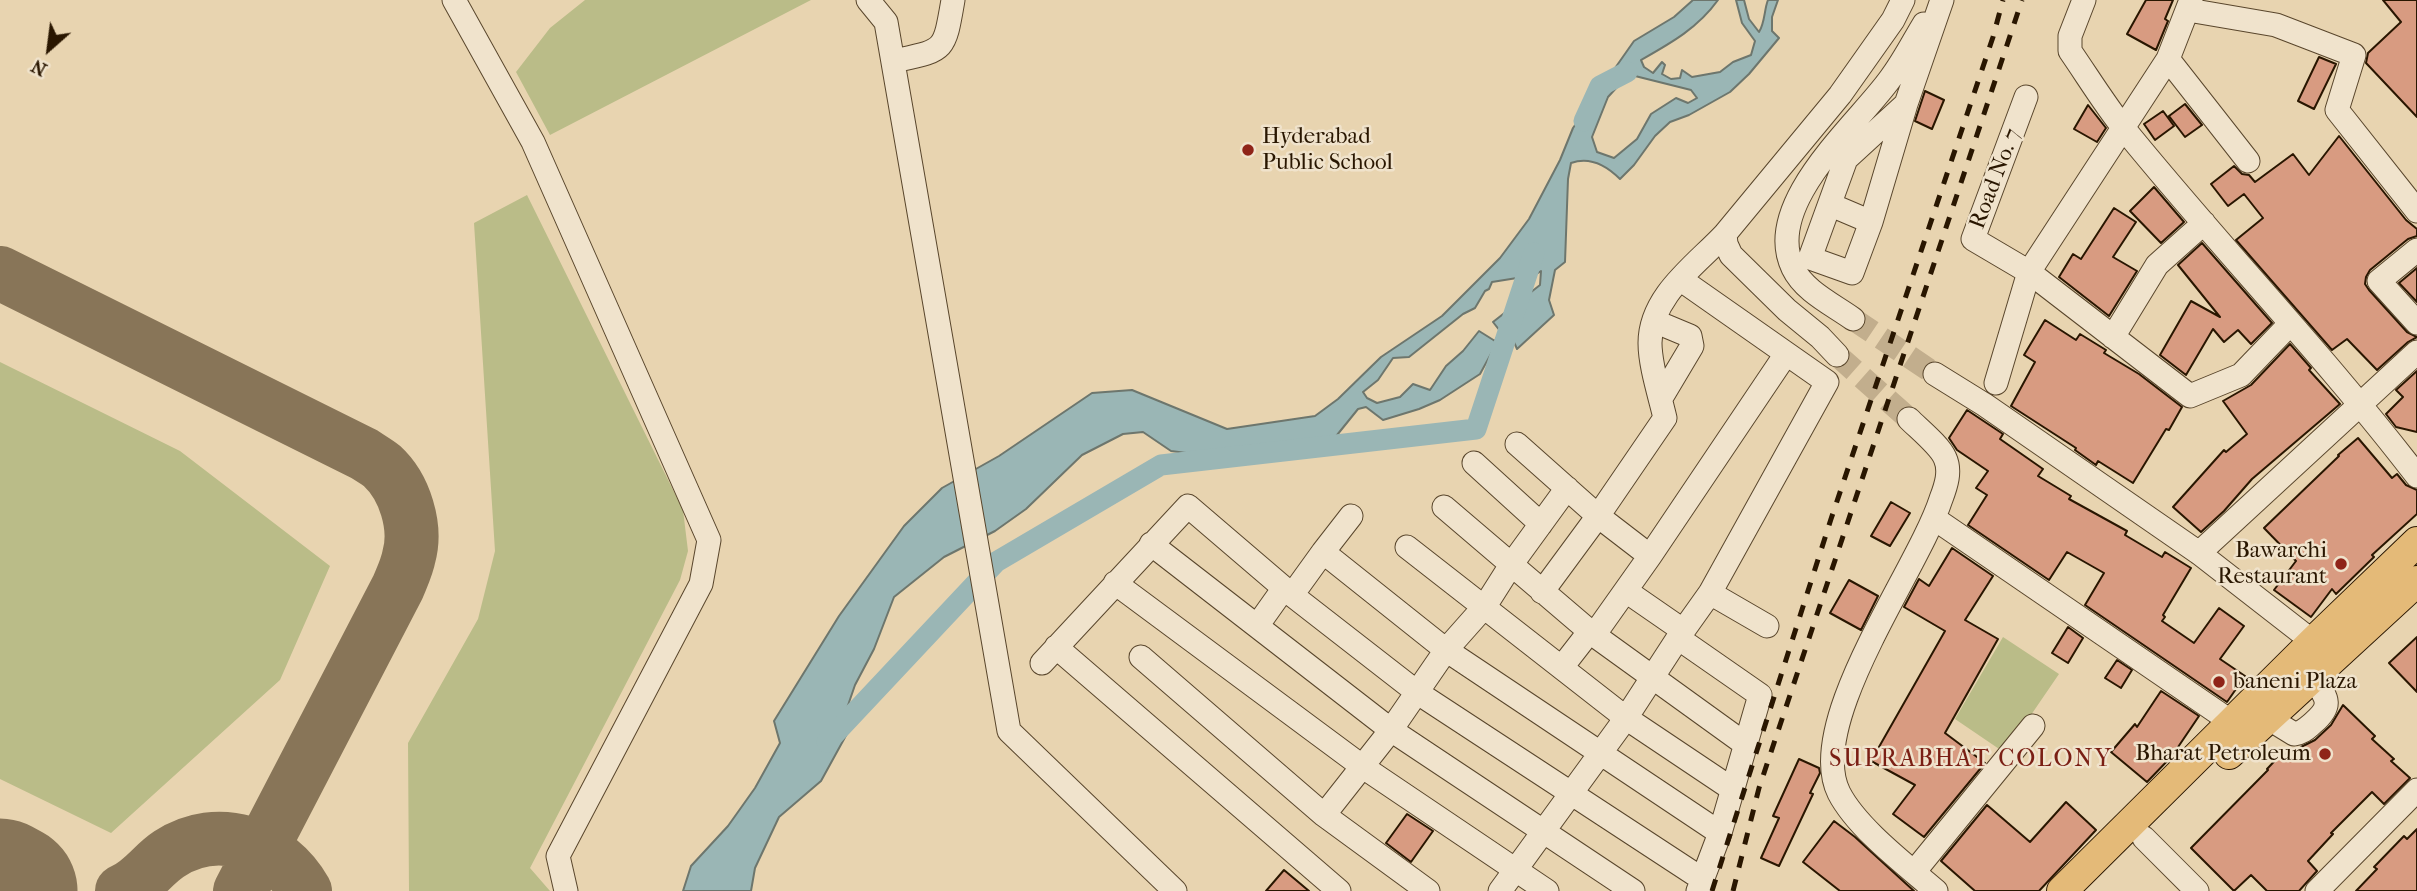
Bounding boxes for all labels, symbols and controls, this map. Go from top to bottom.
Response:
north arrow [14,14,84,84]
text: N [28,54,51,81]
place label: Hyderabad Public School [1262,123,1393,177]
street label: Road No. 7 [1964,125,2028,233]
marker: Hyderabad Public School [1240,142,1256,158]
place label: Bawarchi Restaurant [2217,537,2327,591]
marker: Bawarchi Restaurant [2333,556,2349,572]
place label: baneni Plaza [2233,668,2357,696]
marker: baneni Plaza [2211,674,2227,690]
place label: Bharat Petroleum [2135,740,2311,768]
district label: SUPRABHAT COLONY [1831,746,2111,774]
marker: Bharat Petroleum [2317,746,2333,762]

